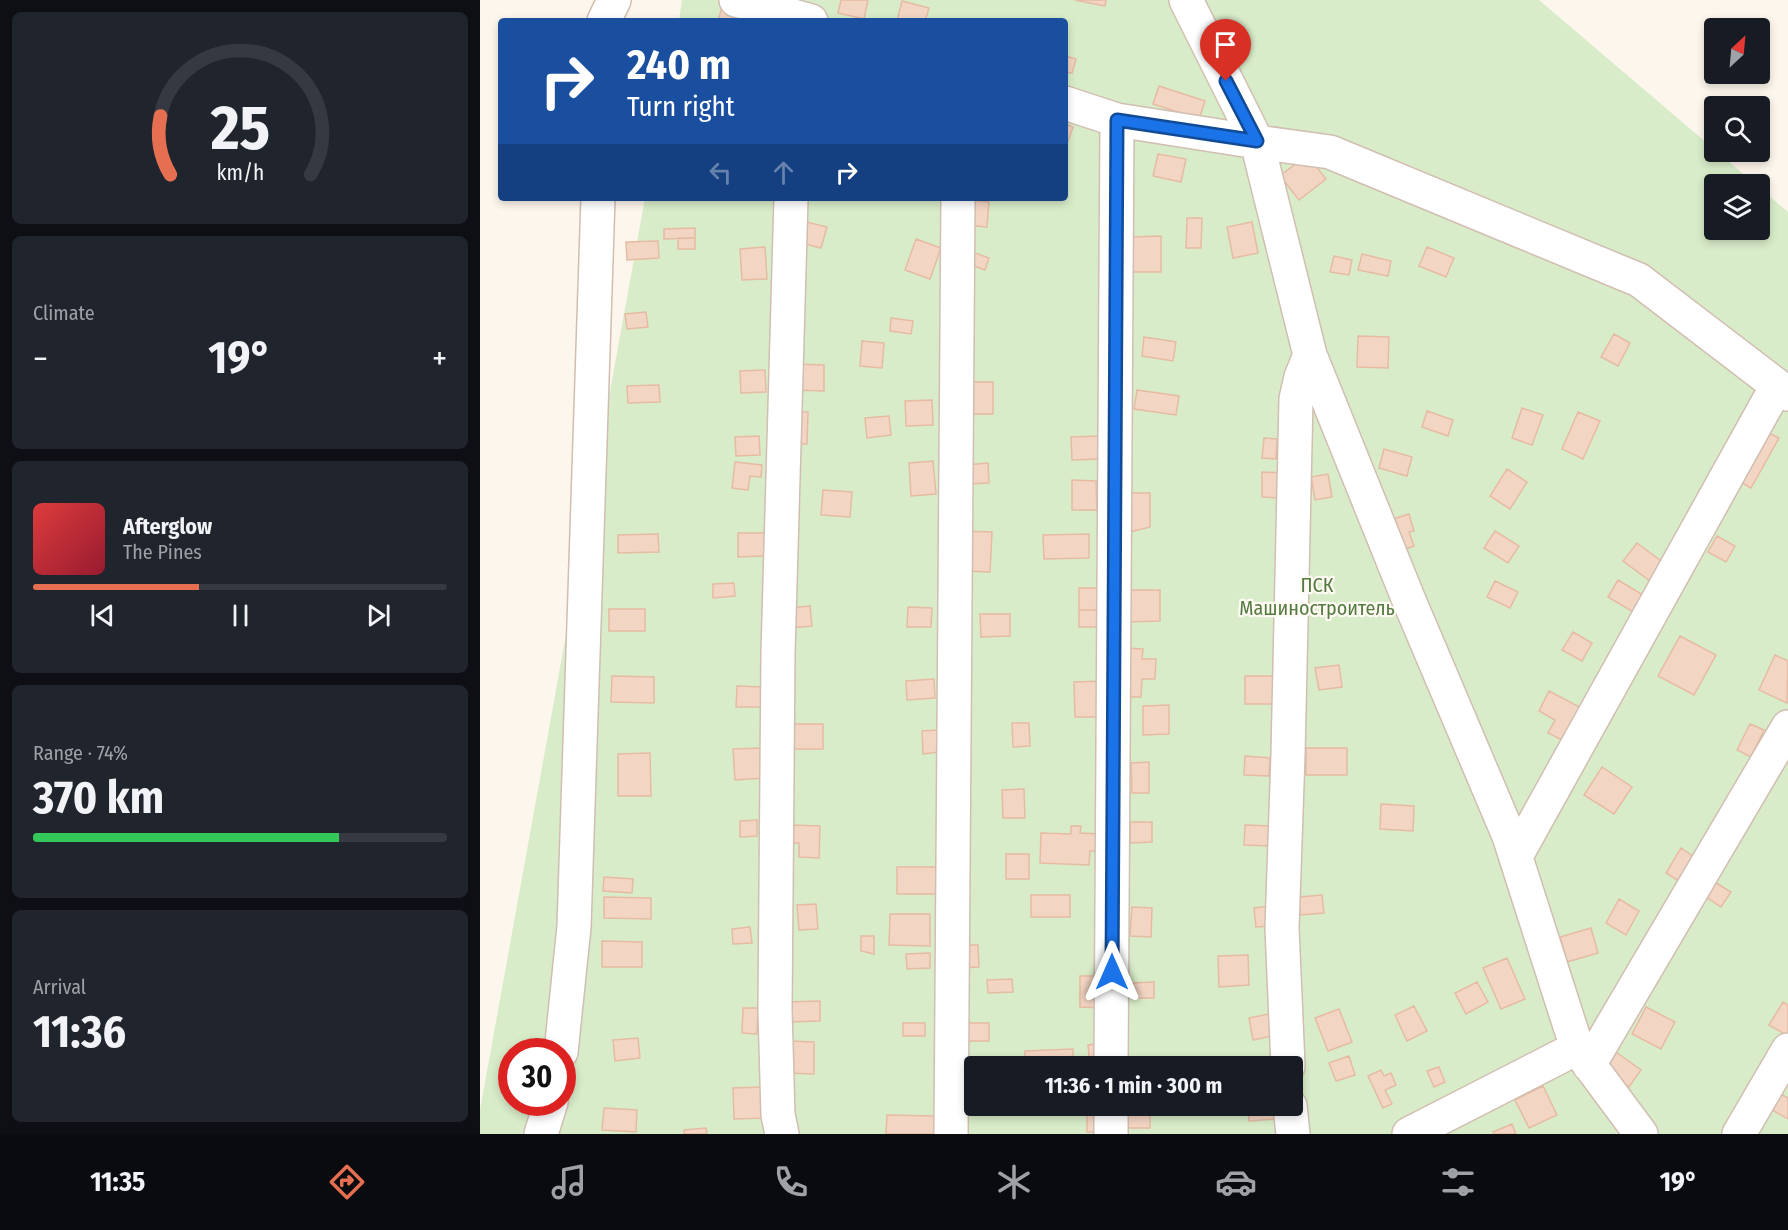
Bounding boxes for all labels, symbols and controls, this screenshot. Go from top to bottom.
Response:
north arrow [1704,18,1770,84]
map controls [1704,18,1770,240]
pin [1200,19,1251,81]
icon: arrive [1209,28,1242,61]
text: 240 m [627,40,731,90]
icon: right [528,42,606,120]
text: 25 [209,91,270,166]
text: Turn right [627,91,735,123]
button: search [1704,96,1770,162]
icon: left [704,156,737,189]
icon: ahead [767,156,800,189]
icon: right [830,156,863,189]
text: km/h [216,161,264,187]
button: layers [1704,174,1770,240]
text: Climate [33,301,95,325]
text: 19° [208,331,272,385]
text: − [33,339,48,379]
text: + [432,339,447,379]
text: Afterglow [123,513,212,540]
text: The Pines [123,540,202,564]
park label: ПСК Машиностроитель [1239,573,1395,620]
icon: previous [86,599,119,632]
icon: pause [224,599,257,632]
icon: next [362,599,395,632]
text: Range · 74% [33,741,128,765]
text: 370 km [33,771,164,825]
position arrow [1080,940,1144,1004]
text: Arrival [33,975,86,999]
text: 11:36 [33,1005,126,1059]
speed limit sign: 30 [498,1038,576,1116]
text: 11:36 · 1 min · 300 m [1045,1072,1222,1099]
icon: directions [326,1161,368,1203]
icon: music [548,1161,590,1203]
icon: phone [770,1161,812,1203]
icon: climate [993,1161,1035,1203]
icon: car [1215,1161,1257,1203]
icon: filters [1437,1161,1479,1203]
text: 11:35 [90,1166,145,1198]
text: 19° [1660,1166,1698,1198]

